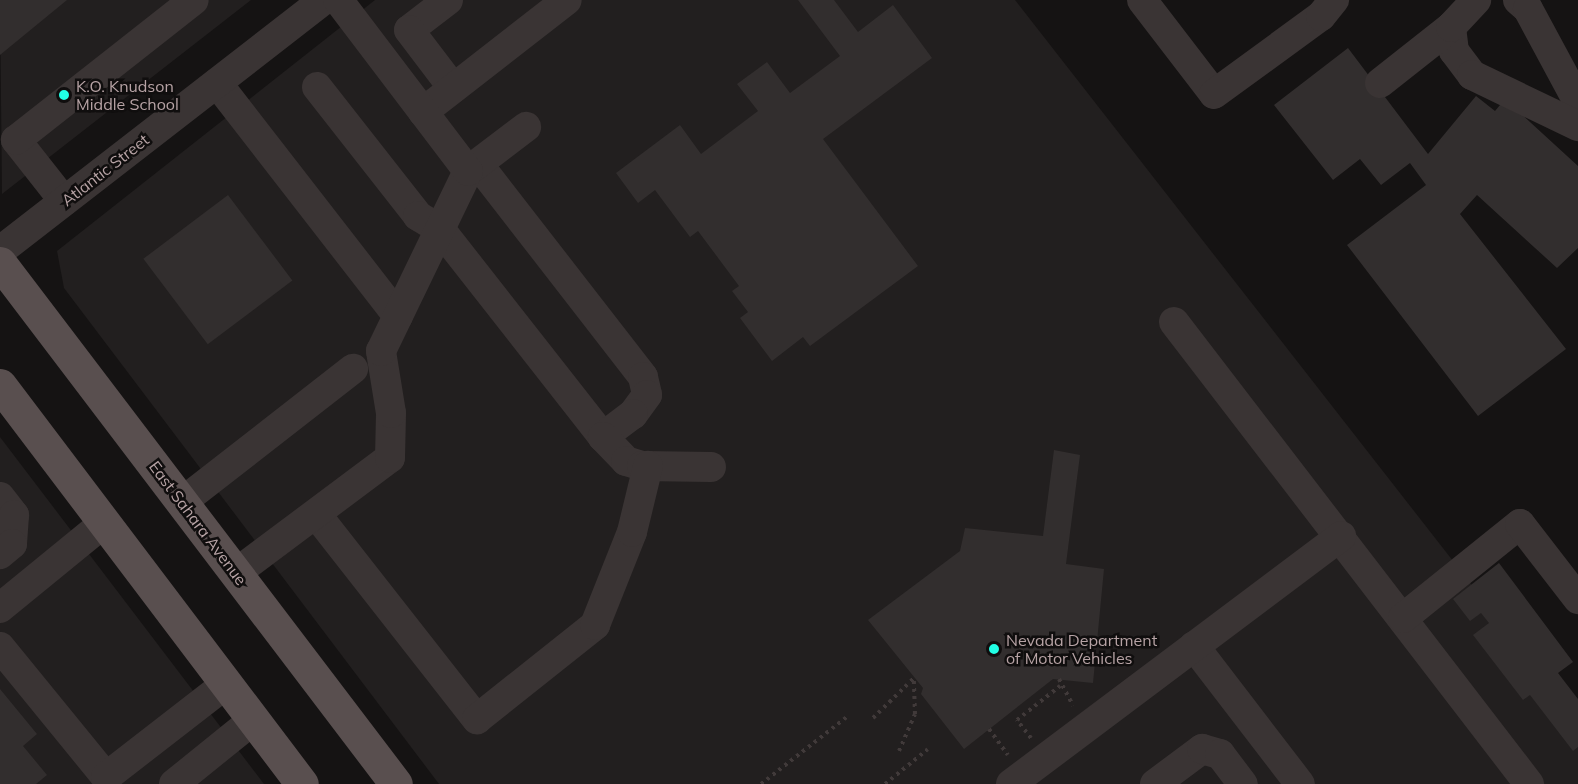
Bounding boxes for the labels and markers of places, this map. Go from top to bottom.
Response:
place label: K.O. Knudson Middle School [76,76,179,114]
marker: K.O. Knudson Middle School [57,88,71,102]
place label: Nevada Department of Motor Vehicles [1006,630,1157,668]
marker: Nevada Department of Motor Vehicles [987,642,1001,656]

